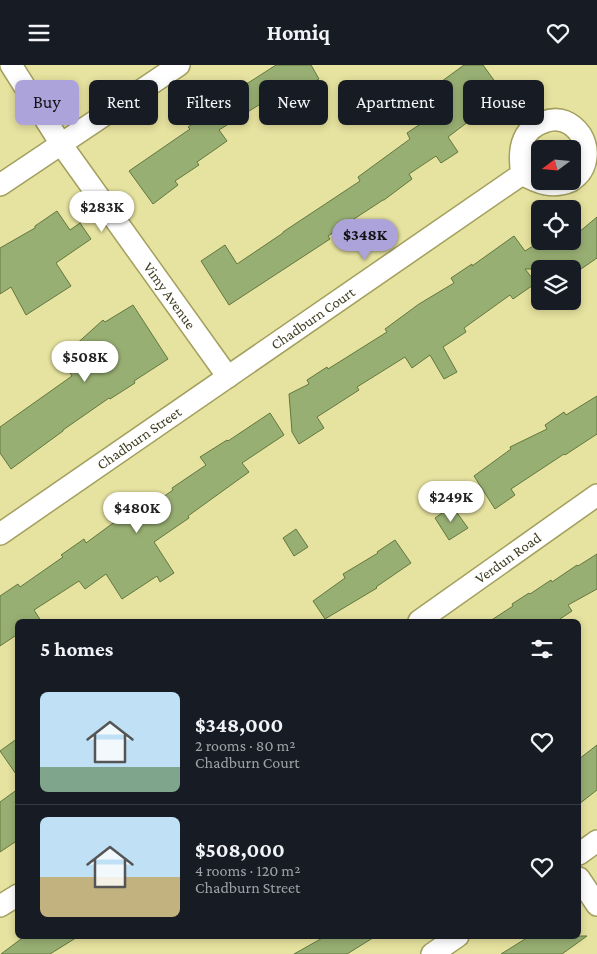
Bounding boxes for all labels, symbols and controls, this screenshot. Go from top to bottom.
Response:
icon: menu [25,19,53,47]
icon: heart [544,19,572,47]
text: Homiq [267,20,330,45]
chip: Buy [15,80,79,125]
chip: Rent [89,80,158,125]
chip: Filters [168,80,249,125]
chip: New [259,80,328,125]
chip: Apartment [338,80,453,125]
chip: House [463,80,544,125]
north arrow [531,140,581,190]
map controls [531,140,581,310]
pin: $283K [67,191,137,233]
text: $283K [80,198,124,215]
button: locate [531,200,581,250]
pin: $348K [330,219,400,261]
text: $348K [343,226,387,243]
street label: Vimy Avenue [140,259,199,332]
button: layers [531,260,581,310]
street label: Chadburn Court [268,283,359,353]
pin: $508K [50,341,120,383]
text: $508K [62,348,108,365]
street label: Chadburn Street [94,403,185,473]
pin: $249K [416,481,486,523]
text: $249K [429,488,473,505]
pin: $480K [102,491,172,534]
text: $480K [114,499,160,516]
street label: Verdun Road [472,529,544,587]
icon: filters [528,635,556,663]
text: 5 homes [40,637,113,661]
icon: home [80,712,140,772]
text: $348,000 [195,713,283,737]
icon: heart [528,728,556,756]
text: 2 rooms · 80 m² [195,737,296,754]
text: Chadburn Court [195,754,300,771]
icon: home [80,837,140,897]
text: $508,000 [195,838,285,862]
icon: heart [528,853,556,881]
text: 4 rooms · 120 m² [195,862,300,879]
text: Chadburn Street [195,879,300,896]

